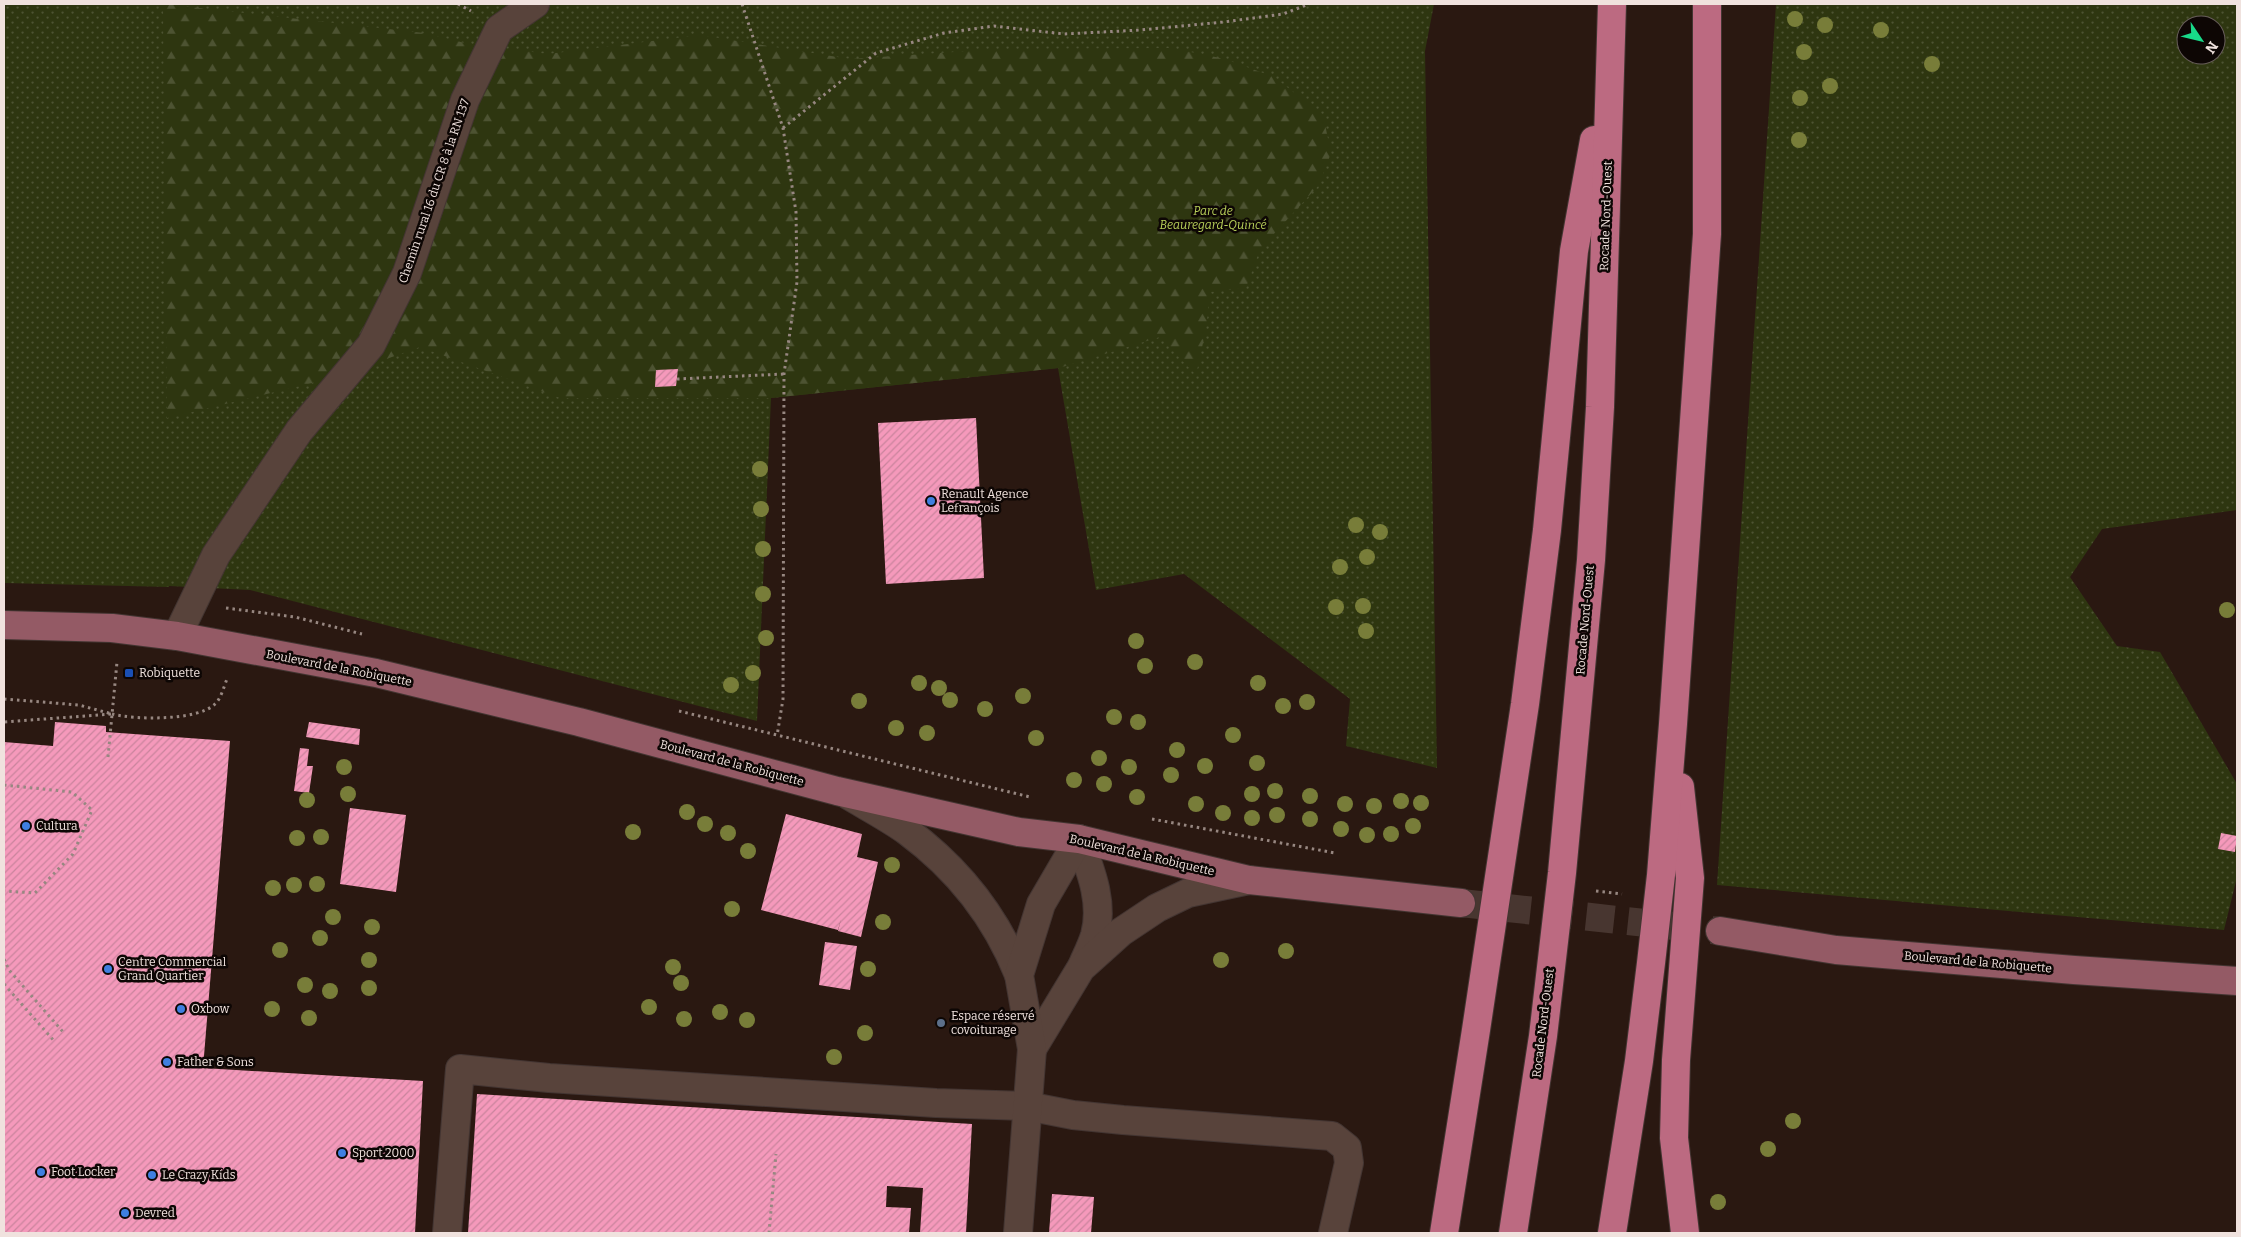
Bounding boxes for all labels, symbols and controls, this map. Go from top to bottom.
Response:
north arrow [2176,15,2226,65]
text: N [2201,38,2221,57]
street label: Chemin rural 16 du CR 8 à la RN 137 [396,97,472,285]
street label: Rocade Nord-Ouest [1597,160,1615,271]
park label: Parc de Beauregard-Quincé [1159,204,1267,232]
place label: Renault Agence Lefrançois [941,487,1028,515]
marker: Renault Agence Lefrançois [925,495,937,507]
street label: Rocade Nord-Ouest [1573,564,1597,675]
street label: Boulevard de la Robiquette [265,647,413,689]
place label: Robiquette [139,666,200,680]
marker: Robiquette [123,667,135,679]
street label: Boulevard de la Robiquette [659,737,805,789]
place label: Cultura [36,819,78,833]
marker: Cultura [20,820,32,832]
street label: Boulevard de la Robiquette [1068,831,1216,879]
street label: Boulevard de la Robiquette [1903,949,2053,975]
place label: Centre Commercial Grand Quartier [118,955,227,983]
marker: Centre Commercial Grand Quartier [102,963,114,975]
street label: Rocade Nord-Ouest [1529,967,1557,1078]
place label: Oxbow [191,1002,230,1016]
marker: Oxbow [175,1003,187,1015]
place label: Espace réservé covoiturage [951,1009,1035,1037]
marker: Espace réservé covoiturage [935,1017,947,1029]
place label: Father & Sons [177,1055,254,1069]
marker: Father & Sons [161,1056,173,1068]
place label: Sport 2000 [352,1146,415,1160]
marker: Sport 2000 [336,1147,348,1159]
place label: Foot Locker [51,1165,116,1179]
marker: Foot Locker [35,1166,47,1178]
place label: Le Crazy Kids [162,1168,236,1182]
marker: Le Crazy Kids [146,1169,158,1181]
place label: Devred [135,1206,175,1220]
marker: Devred [119,1207,131,1219]

